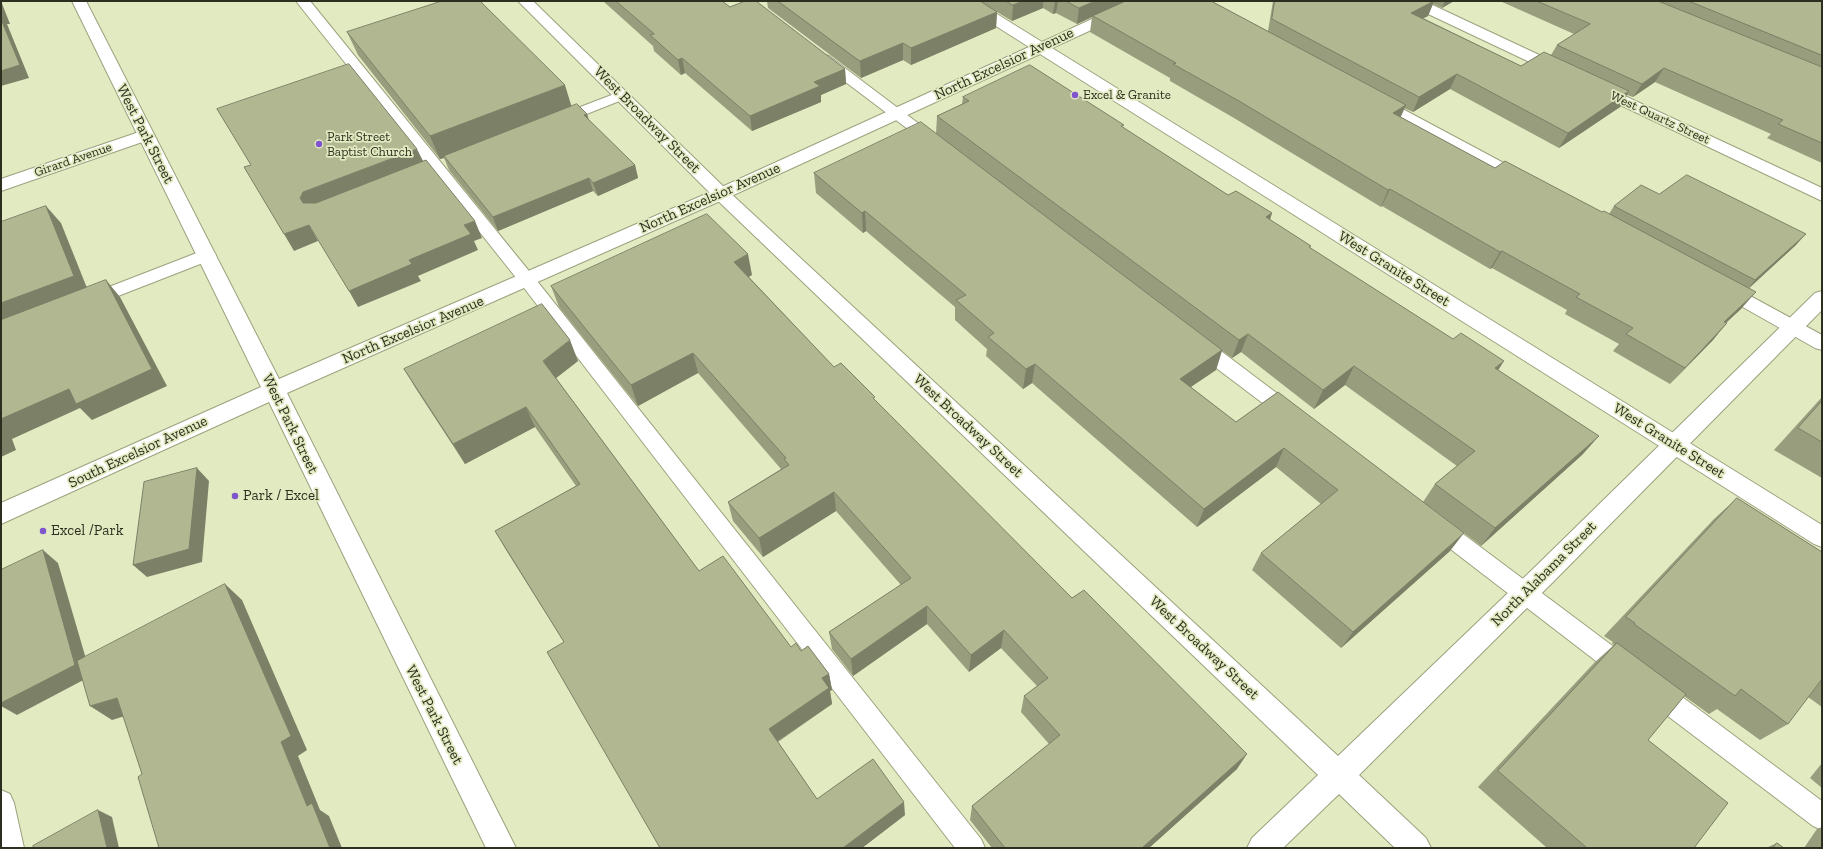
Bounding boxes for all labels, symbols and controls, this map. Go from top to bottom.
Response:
street label: North Excelsior Avenue [931,24,1077,104]
street label: West Broadway Street [590,63,704,177]
street label: West Park Street [112,82,178,186]
place label: Excel & Granite [1083,87,1171,103]
street label: West Quartz Street [1608,88,1712,148]
marker: Excel & Granite [1070,90,1080,100]
place label: Park Street Baptist Church [327,129,412,160]
street label: Girard Avenue [32,139,114,181]
marker: Park Street Baptist Church [314,139,324,149]
street label: North Excelsior Avenue [637,159,783,237]
street label: West Granite Street [1335,227,1453,311]
street label: North Excelsior Avenue [340,292,486,368]
street label: West Park Street [258,371,322,477]
street label: West Broadway Street [909,371,1027,481]
street label: West Granite Street [1610,399,1728,483]
street label: South Excelsior Avenue [66,412,210,492]
place label: Park / Excel [243,487,319,505]
marker: Park / Excel [230,491,240,501]
street label: North Alabama Street [1488,518,1600,630]
place label: Excel /Park [51,522,124,540]
marker: Excel /Park [38,526,48,536]
street label: West Broadway Street [1145,593,1263,703]
street label: West Park Street [401,663,467,767]

